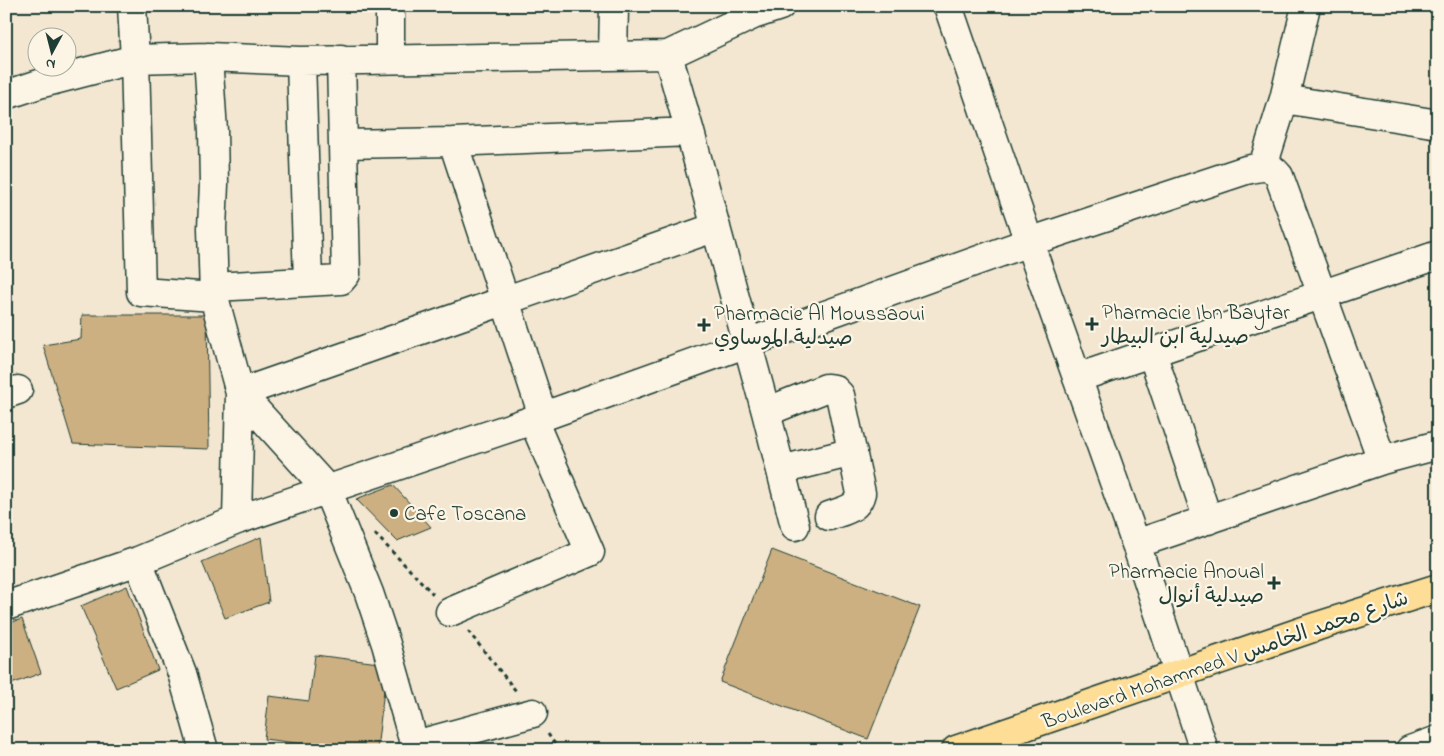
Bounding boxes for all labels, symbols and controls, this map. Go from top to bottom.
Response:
north arrow [28,28,78,78]
text: N [45,52,57,74]
place label: Pharmacie Ibn Baytar صيدلية ابن البيطار [1100,299,1290,353]
place label: Pharmacie Al Moussaoui صيدلية الموساوي [714,300,925,354]
marker: Pharmacie Ibn Baytar صيدلية ابن البيطار [1086,318,1098,330]
marker: Pharmacie Al Moussaoui صيدلية الموساوي [698,319,710,331]
place label: Cafe Toscana [404,500,526,530]
marker: Cafe Toscana [388,507,400,519]
place label: Pharmacie Anoual صيدلية أنوال [1109,558,1264,612]
marker: Pharmacie Anoual صيدلية أنوال [1268,577,1280,589]
street label: Boulevard Mohammed V شارع محمد الخامس [1038,584,1413,738]

